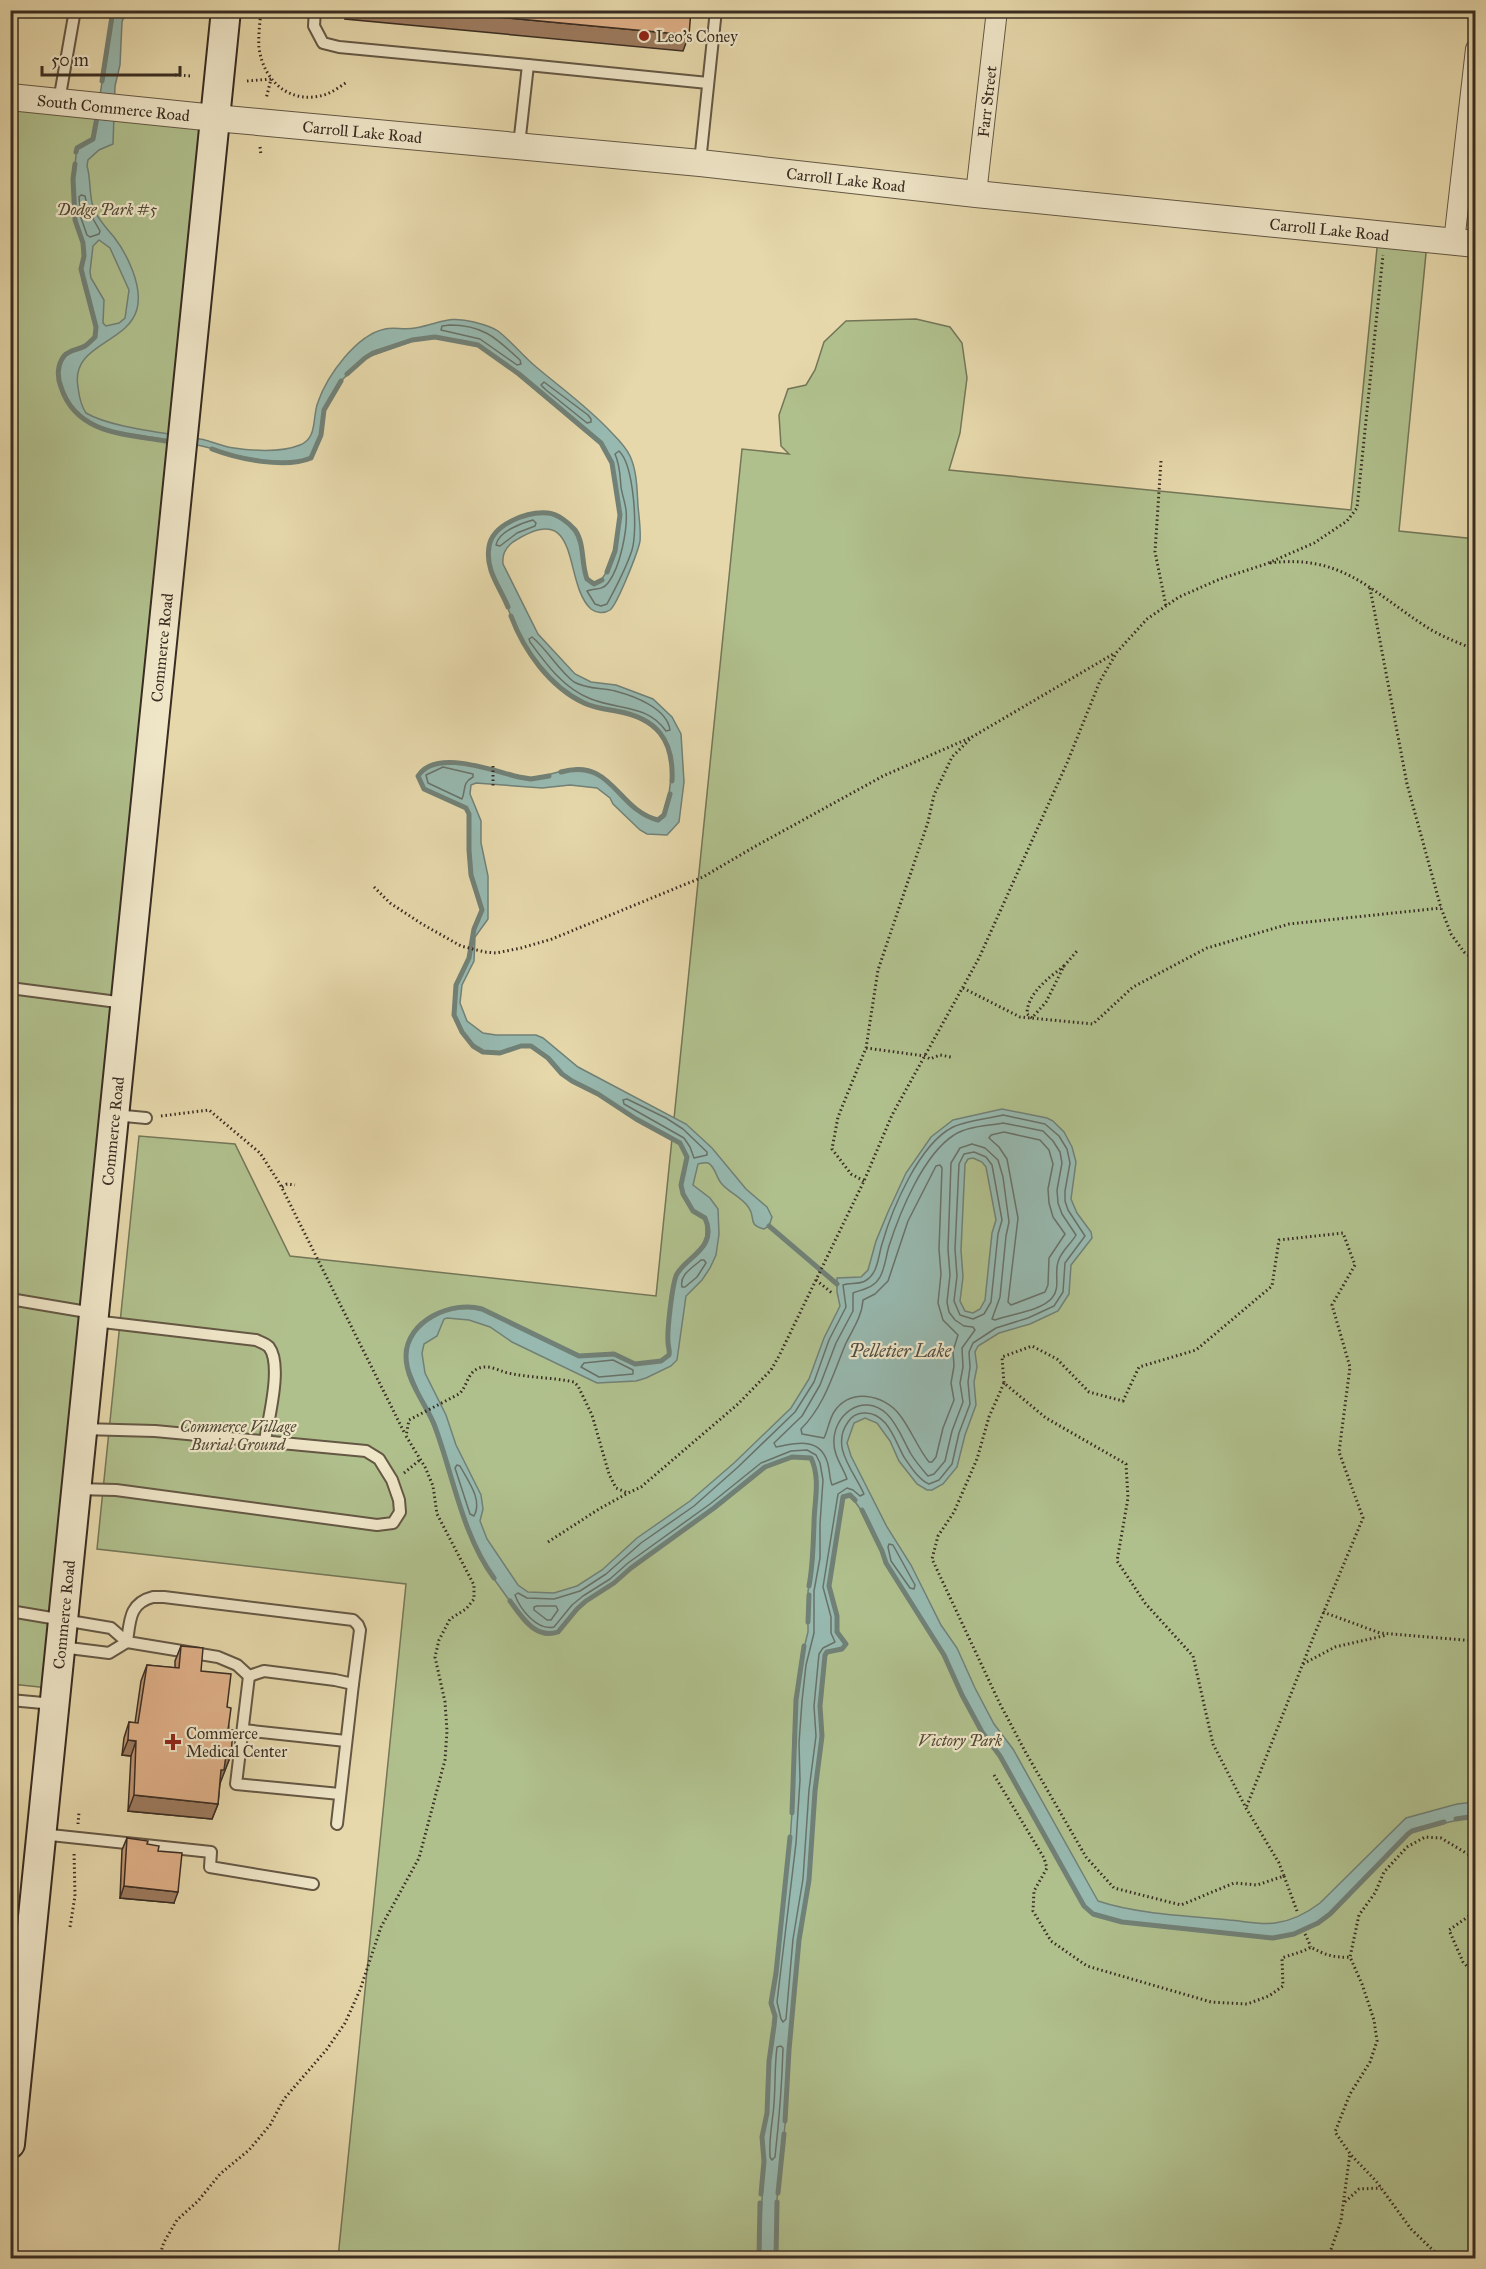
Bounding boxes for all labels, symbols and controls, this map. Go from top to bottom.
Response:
place label: Leo's Coney [656,27,738,46]
marker: Leo's Coney [637,29,651,43]
scale bar [42,39,180,77]
text: 50 m [51,49,89,71]
street label: Farr Street [973,64,1000,138]
street label: South Commerce Road [36,90,191,125]
street label: Carroll Lake Road [302,117,423,147]
street label: Carroll Lake Road [785,163,907,196]
park label: Dodge Park #5 [57,200,158,219]
street label: Carroll Lake Road [1269,214,1390,245]
street label: Commerce Road [146,592,176,703]
street label: Commerce Road [98,1076,127,1187]
water label: Pelletier Lake [849,1340,952,1362]
park label: Commerce Village Burial Ground [180,1417,297,1454]
street label: Commerce Road [49,1559,79,1670]
place label: Commerce Medical Center [186,1724,287,1761]
park label: Victory Park [918,1731,1002,1750]
marker: Commerce Medical Center [164,1733,182,1751]

